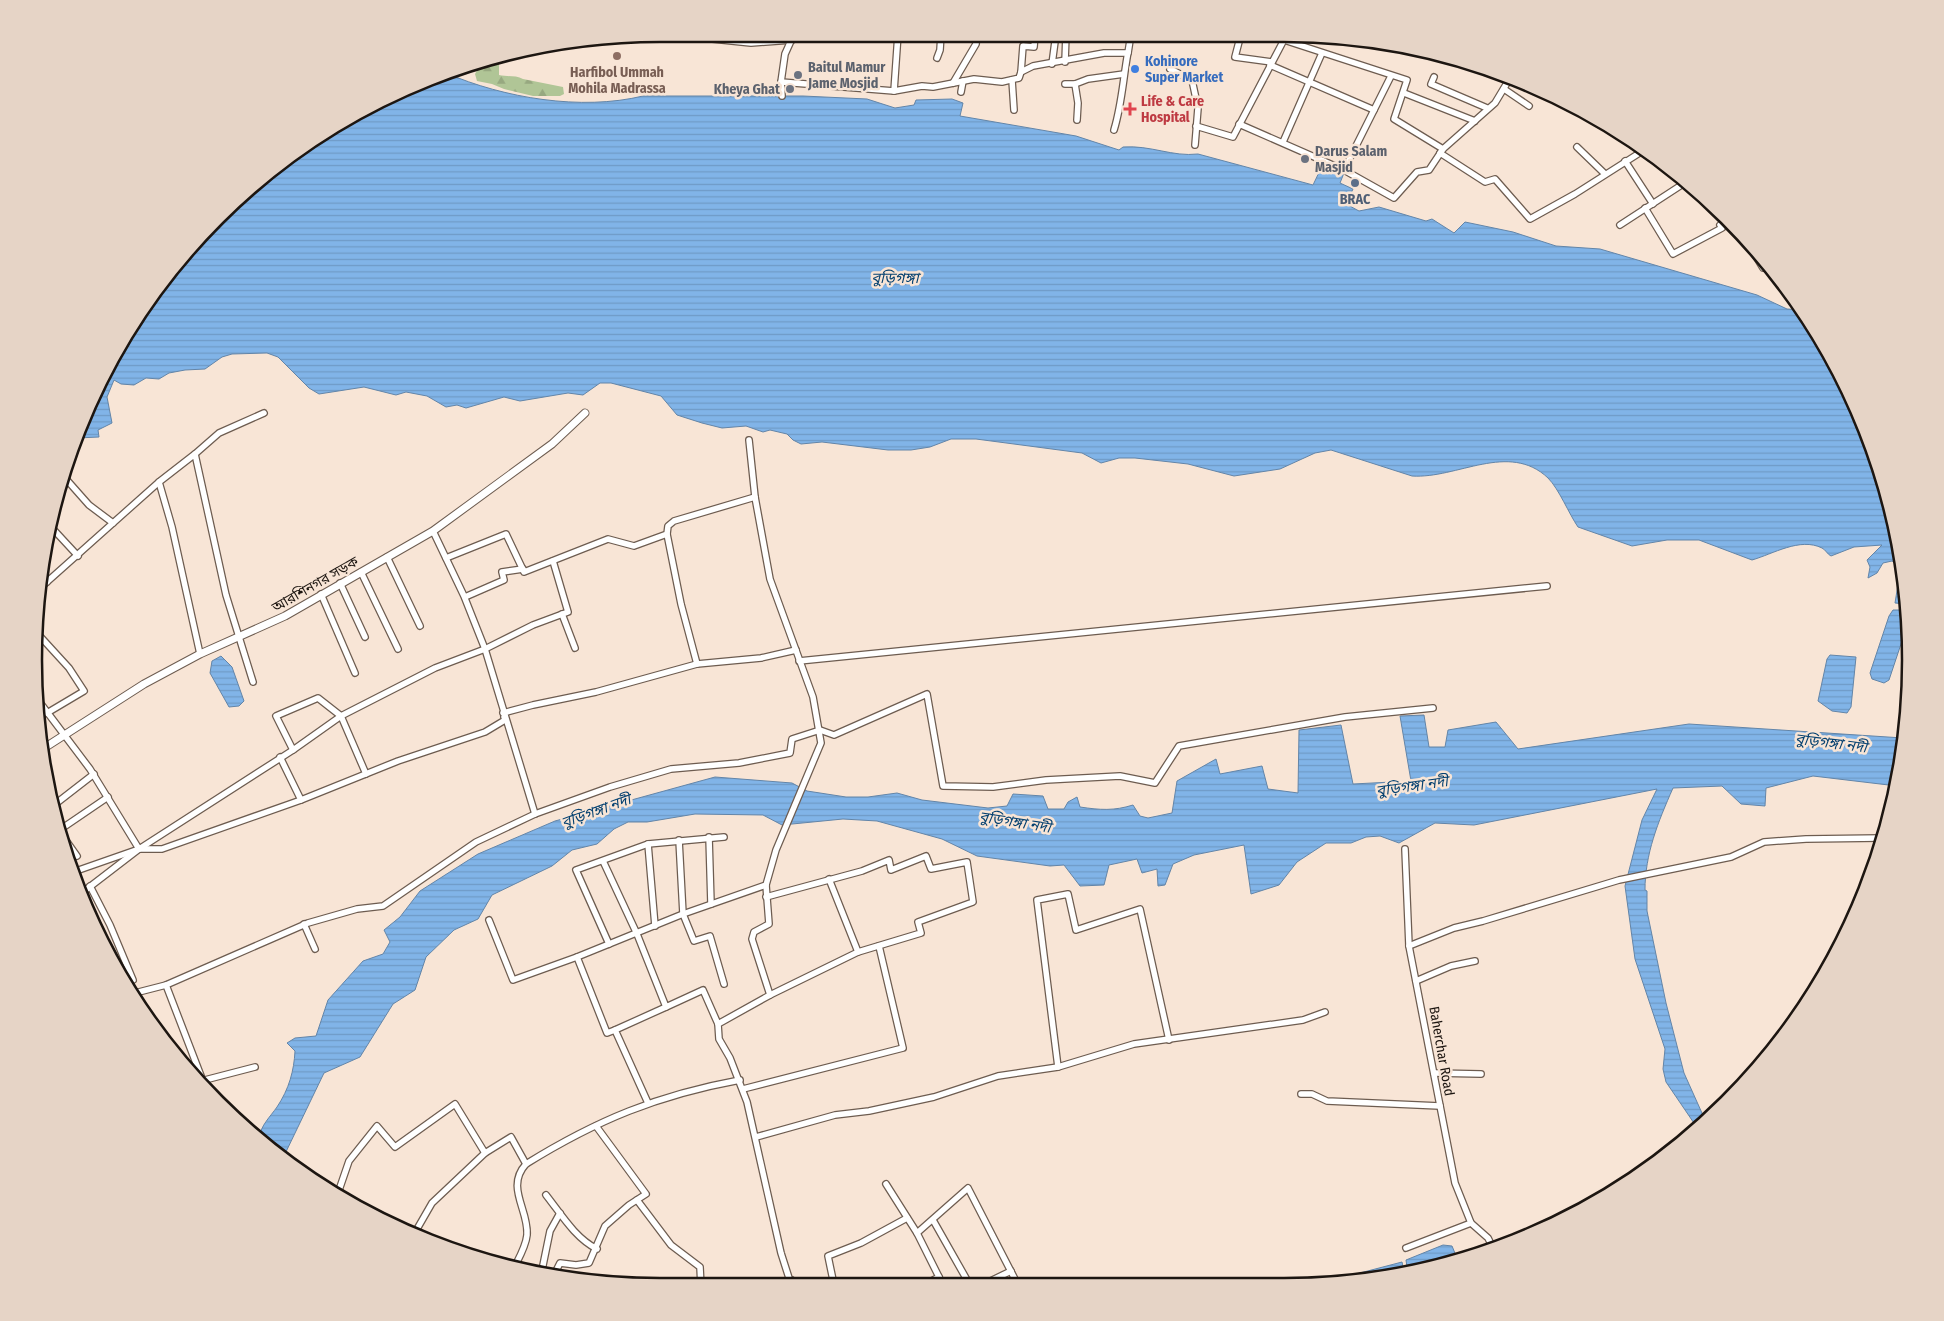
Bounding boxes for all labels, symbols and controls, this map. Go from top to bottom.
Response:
marker: Harfibol Ummah Mohila Madrassa [611,50,623,62]
place label: Kohinore Super Market [1145,53,1224,86]
place label: Baitul Mamur Jame Mosjid [807,59,886,92]
marker: Kohinore Super Market [1129,63,1141,75]
place label: Harfibol Ummah Mohila Madrassa [568,64,666,97]
marker: Baitul Mamur Jame Mosjid [792,69,804,81]
place label: Kheya Ghat [714,81,781,98]
marker: Kheya Ghat [784,83,796,95]
place label: Life & Care Hospital [1141,93,1204,126]
marker: Life & Care Hospital [1123,102,1137,116]
place label: Darus Salam Masjid [1315,143,1387,176]
marker: Darus Salam Masjid [1299,153,1311,165]
marker: BRAC [1349,177,1361,189]
place label: BRAC [1340,191,1371,208]
water label: বুড়িগঙ্গা [871,269,922,287]
street label: আরশিনগর সড়ক [268,552,362,617]
water label: বুড়িগঙ্গা নদী [1794,730,1871,757]
water label: বুড়িগঙ্গা নদী [1375,772,1452,800]
water label: বুড়িগঙ্গা নদী [559,789,636,832]
water label: বুড়িগঙ্গা নদী [978,807,1055,837]
street label: Baherchar Road [1425,1005,1458,1097]

